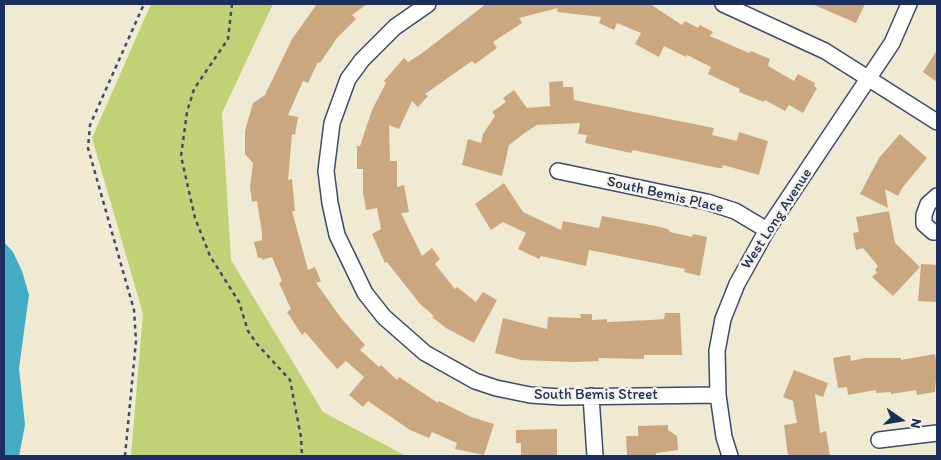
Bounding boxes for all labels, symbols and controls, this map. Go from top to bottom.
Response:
street label: West Long Avenue [738,165,816,273]
street label: South Bemis Place [605,173,725,217]
street label: South Bemis Street [534,386,658,404]
north arrow [876,395,926,445]
text: N [907,417,925,430]

